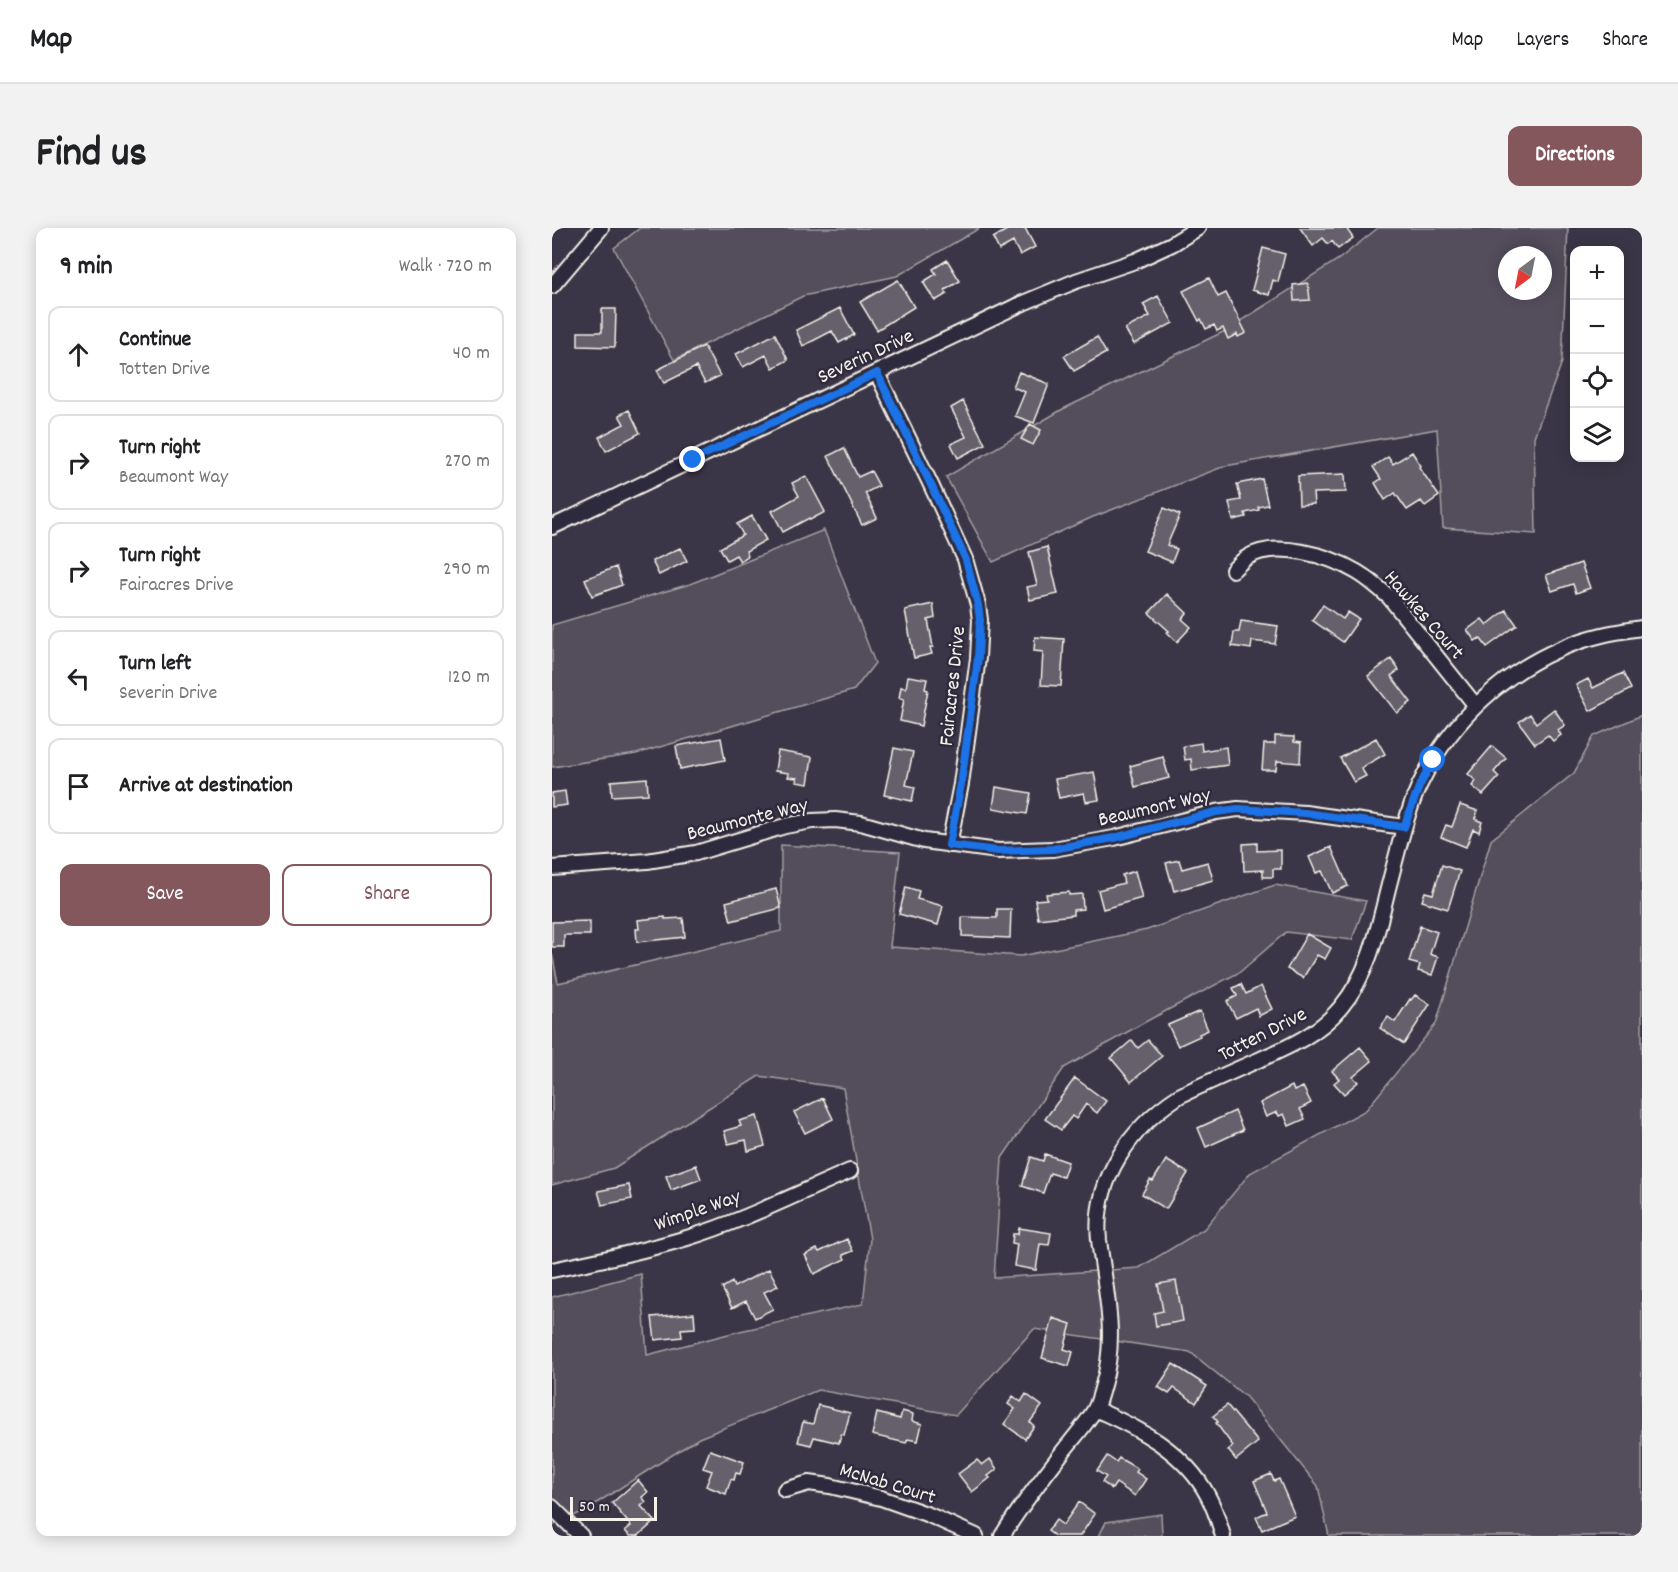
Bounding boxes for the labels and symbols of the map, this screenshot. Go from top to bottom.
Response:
north arrow [1498,246,1552,300]
street label: Severin Drive [813,322,919,393]
route end [679,446,705,472]
street label: Hawkes Court [1375,565,1470,667]
street label: Fairacres Drive [933,625,975,748]
route start [1419,746,1445,772]
street label: Beaumont Way [1095,781,1214,836]
street label: Beaumonte Way [684,791,812,850]
street label: Totten Drive [1214,1001,1313,1071]
street label: Wimple Way [651,1183,746,1241]
street label: McNab Court [835,1456,939,1514]
scale bar [570,1494,657,1522]

